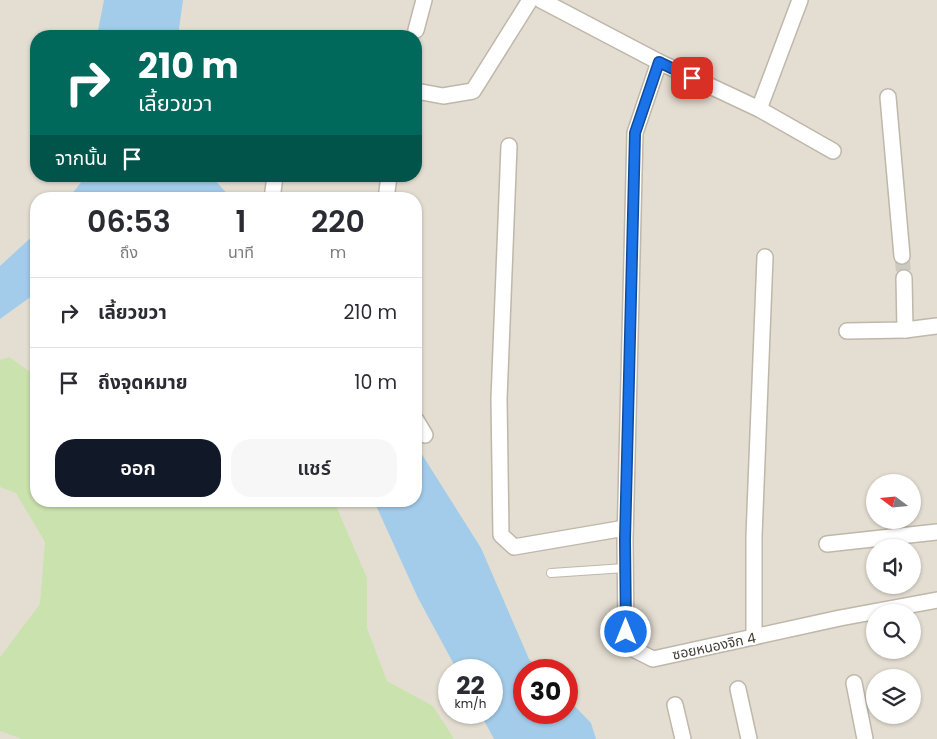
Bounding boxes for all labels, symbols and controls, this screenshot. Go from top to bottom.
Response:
text: 210 m [138,41,238,90]
icon: right [55,50,120,115]
pin [671,57,713,99]
icon: arrive [678,64,706,92]
text: เลี้ยวขวา [138,88,213,119]
text: จากนั้น [55,145,108,172]
icon: arrive [118,145,146,173]
text: 06:53 [87,200,171,243]
text: 1 [236,200,246,243]
text: 220 [311,200,365,243]
text: ถึง [120,241,138,264]
text: นาที [228,241,254,264]
text: m [330,241,346,264]
icon: right [55,299,83,327]
text: เลี้ยวขวา [98,299,167,326]
text: 210 m [343,299,397,326]
icon: arrive [55,369,83,397]
text: ถึงจุดหมาย [98,369,188,396]
text: 10 m [354,369,397,396]
button: ออก [55,439,221,497]
button: แชร์ [231,439,397,497]
north arrow [866,474,921,529]
map controls [866,474,921,724]
button: sound [866,539,921,594]
button: search [866,604,921,659]
position arrow [599,605,651,657]
street label: ซอยหนองจิก 4 [670,627,758,665]
speed limit sign: 30 [513,659,578,724]
text: 22 [456,668,485,703]
button: layers [866,669,921,724]
text: km/h [455,695,486,712]

